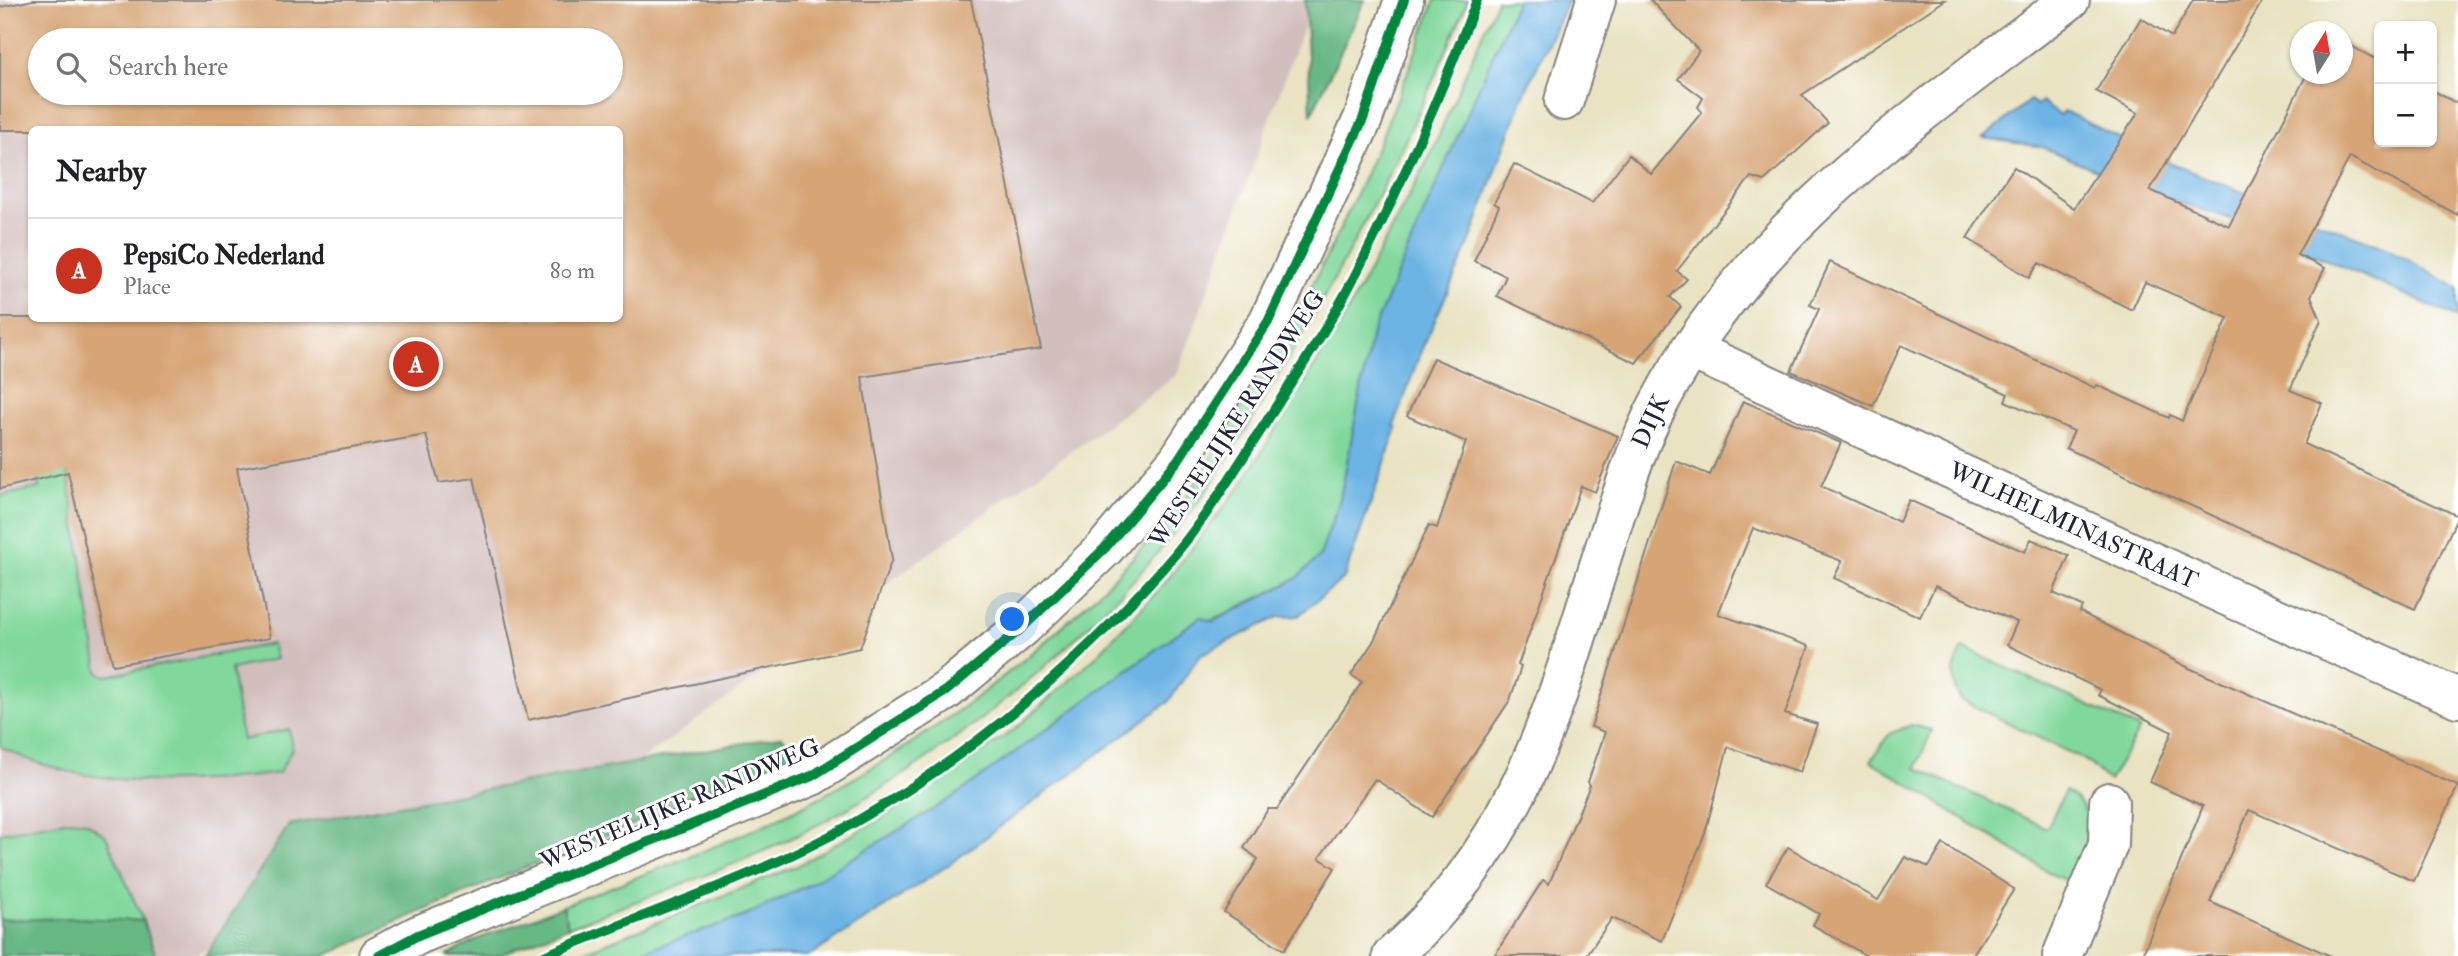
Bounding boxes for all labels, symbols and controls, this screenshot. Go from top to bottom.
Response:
north arrow [2290,21,2353,84]
map controls [2374,21,2437,147]
button: + [2374,21,2437,84]
search box [28,28,623,105]
icon: search [52,48,90,86]
text: Search here [108,51,228,83]
button: − [2374,84,2437,147]
text: Nearby [56,153,146,190]
text: PepsiCo Nederland [123,240,325,272]
text: A [72,256,86,285]
text: 80 m [550,256,595,285]
text: Place [123,272,171,301]
street label: WESTELIJKE RANDWEG [1142,284,1332,554]
pin: A [393,338,439,390]
street label: DIJK [1625,389,1676,453]
street label: WILHELMINASTRAAT [1943,454,2203,596]
your location [995,602,1029,636]
street label: WESTELIJKE RANDWEG [535,731,825,877]

